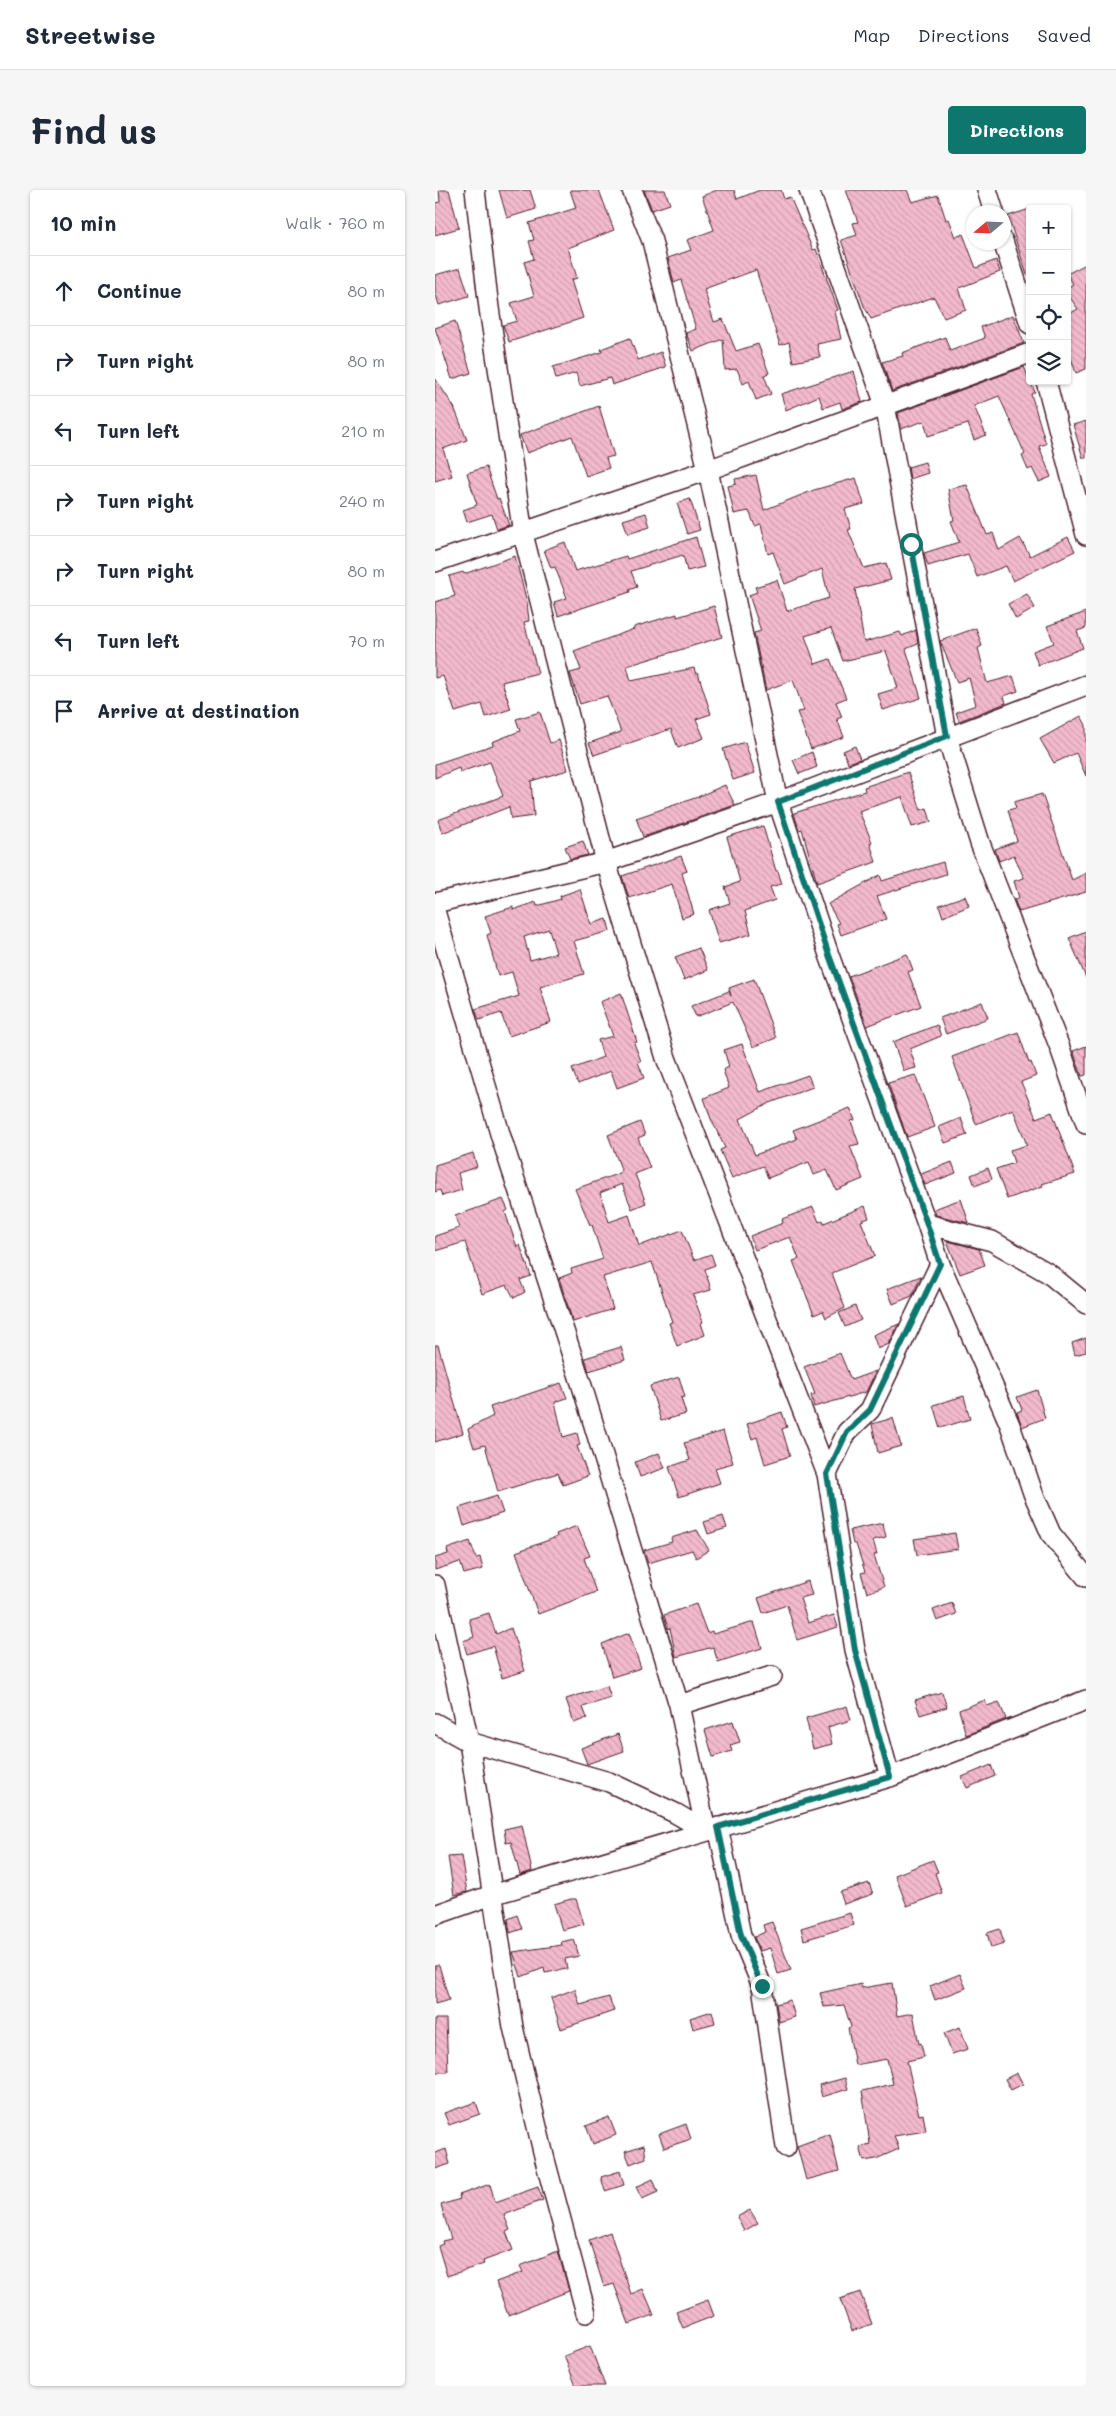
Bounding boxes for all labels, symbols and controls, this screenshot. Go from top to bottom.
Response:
text: Streetwise [25,19,155,50]
text: Map [853,23,890,47]
text: Directions [918,23,1010,47]
text: Saved [1038,23,1091,47]
button: Directions [948,106,1086,154]
text: Find us [30,107,157,153]
north arrow [966,205,1011,250]
map controls [1026,205,1071,385]
button: + [1026,205,1071,250]
text: 10 min [50,209,116,236]
text: Walk · 760 m [285,212,385,233]
button: − [1026,250,1071,295]
icon: ahead [50,277,78,305]
text: Continue [97,278,182,303]
text: 80 m [348,280,385,301]
button: locate [1026,295,1071,340]
button: layers [1026,340,1071,385]
icon: right [50,347,78,375]
text: Turn right [97,348,194,373]
text: 80 m [348,350,385,371]
icon: left [50,417,78,445]
text: Turn left [97,418,180,443]
text: 210 m [341,420,385,441]
icon: right [50,487,78,515]
text: Turn right [97,488,194,513]
text: 240 m [339,490,385,511]
route start [900,533,923,556]
icon: right [50,557,78,585]
text: Turn right [97,558,194,583]
text: 80 m [348,560,385,581]
icon: left [50,627,78,655]
text: Turn left [97,628,180,653]
text: 70 m [348,630,385,651]
icon: arrive [50,697,78,725]
text: Arrive at destination [97,698,300,723]
route end [751,1975,774,1998]

